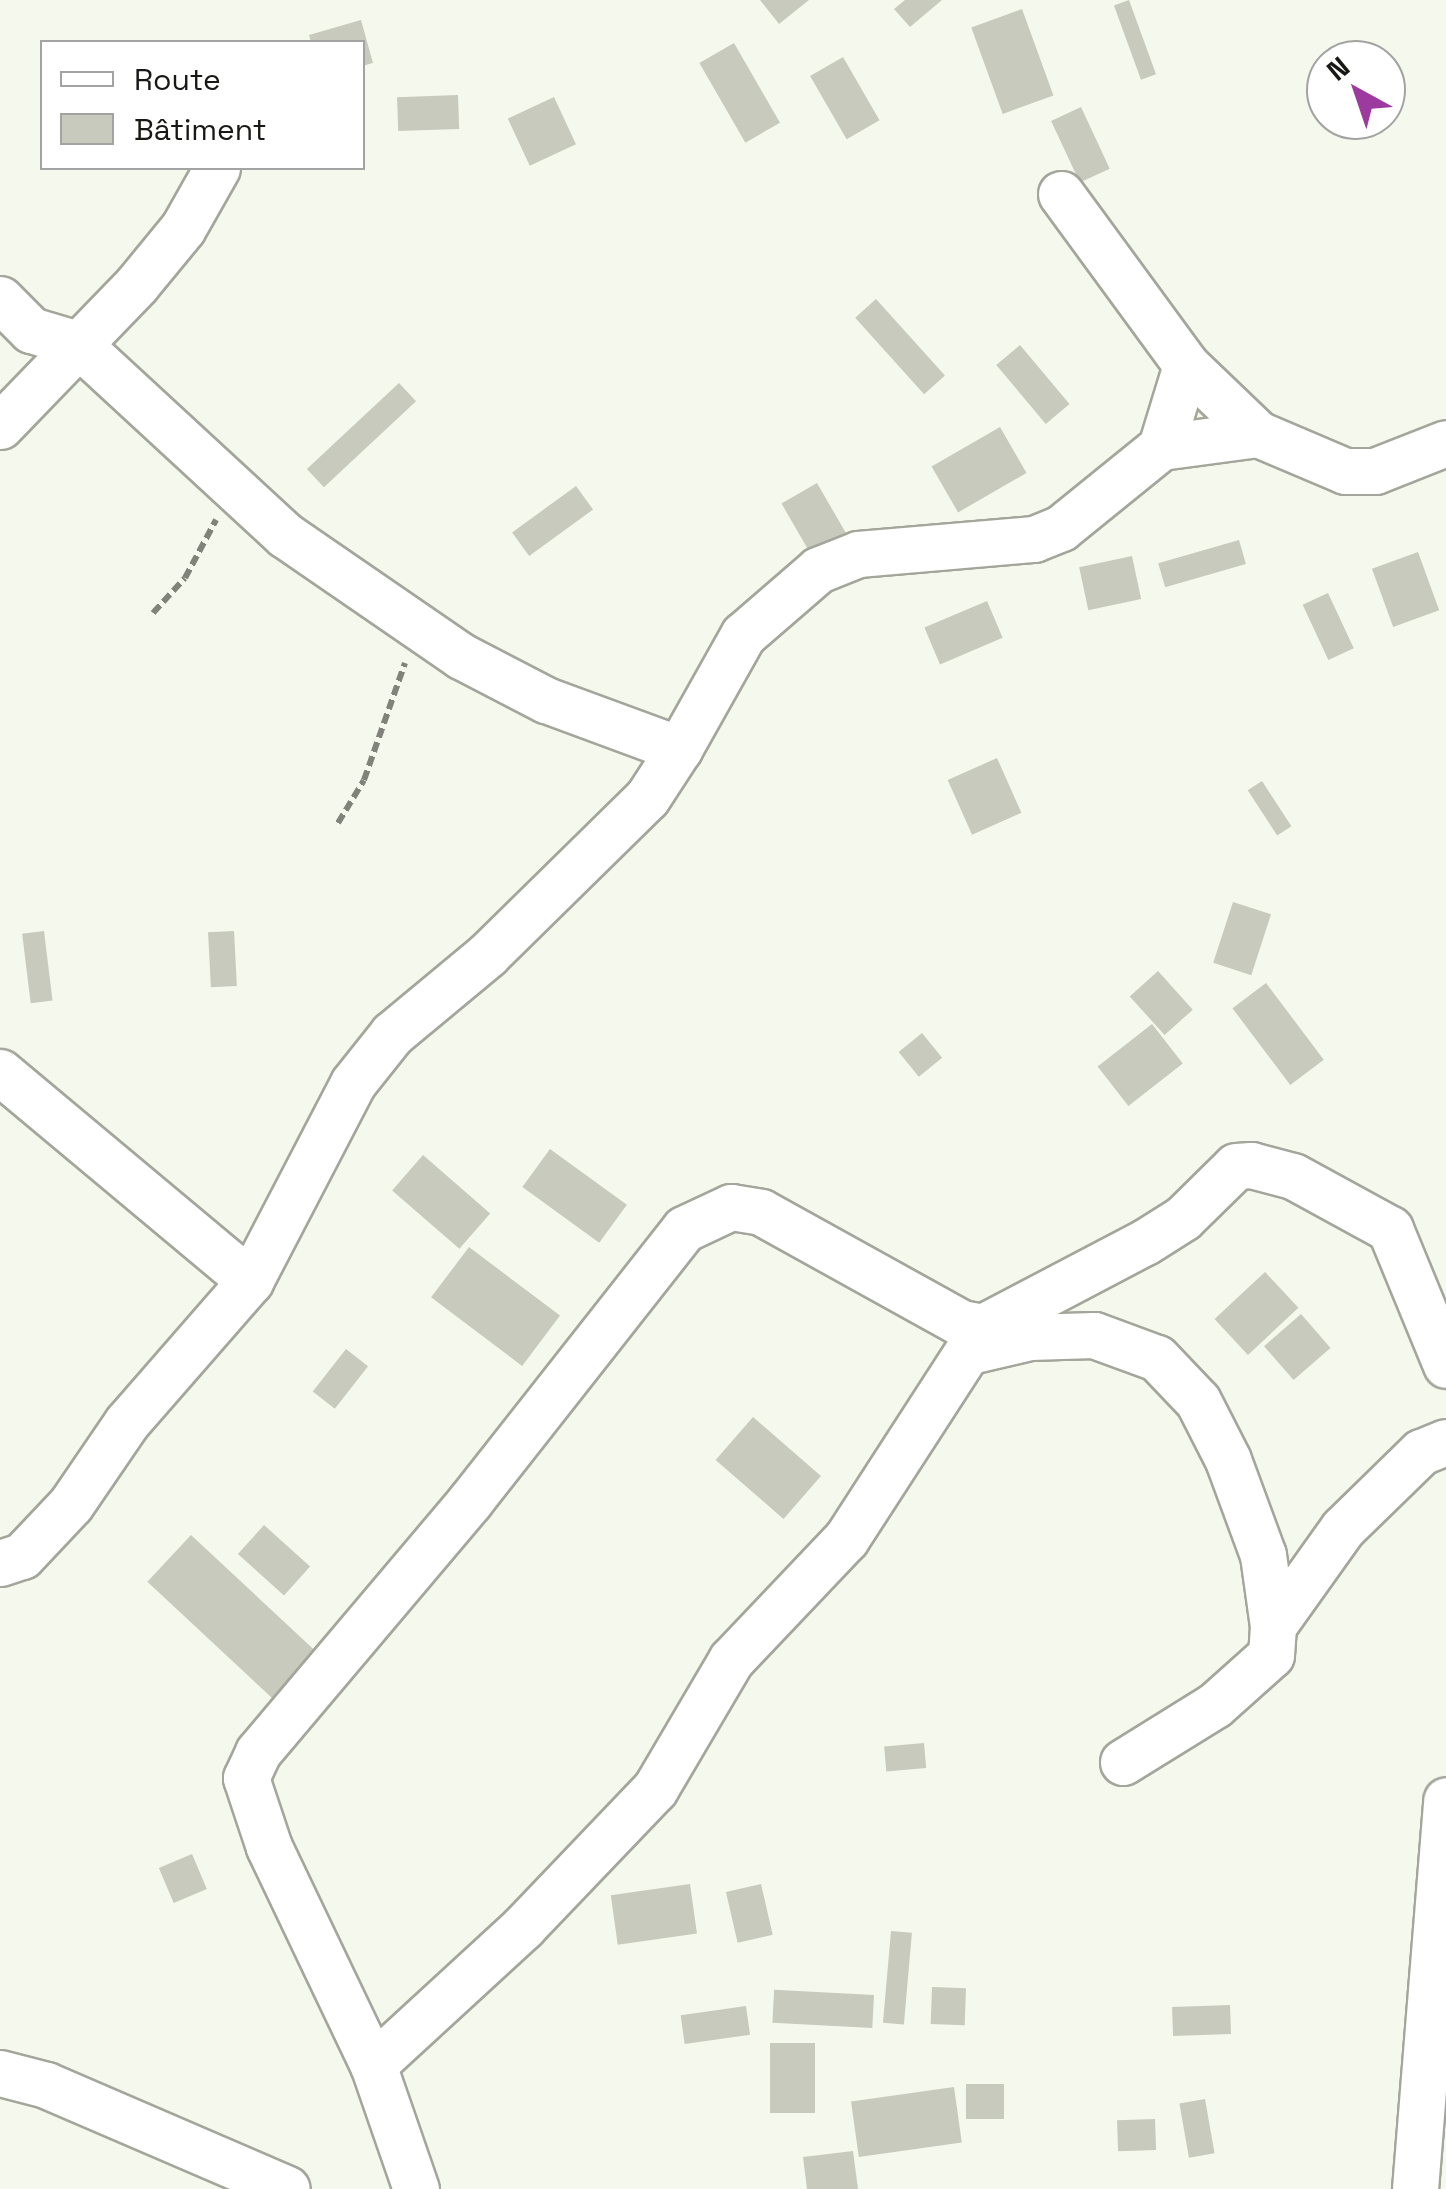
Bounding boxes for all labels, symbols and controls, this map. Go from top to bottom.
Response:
legend [40,40,365,170]
north arrow [1306,40,1406,140]
text: N [1319,49,1357,88]
text: Route [134,60,221,99]
text: Bâtiment [134,110,267,149]

